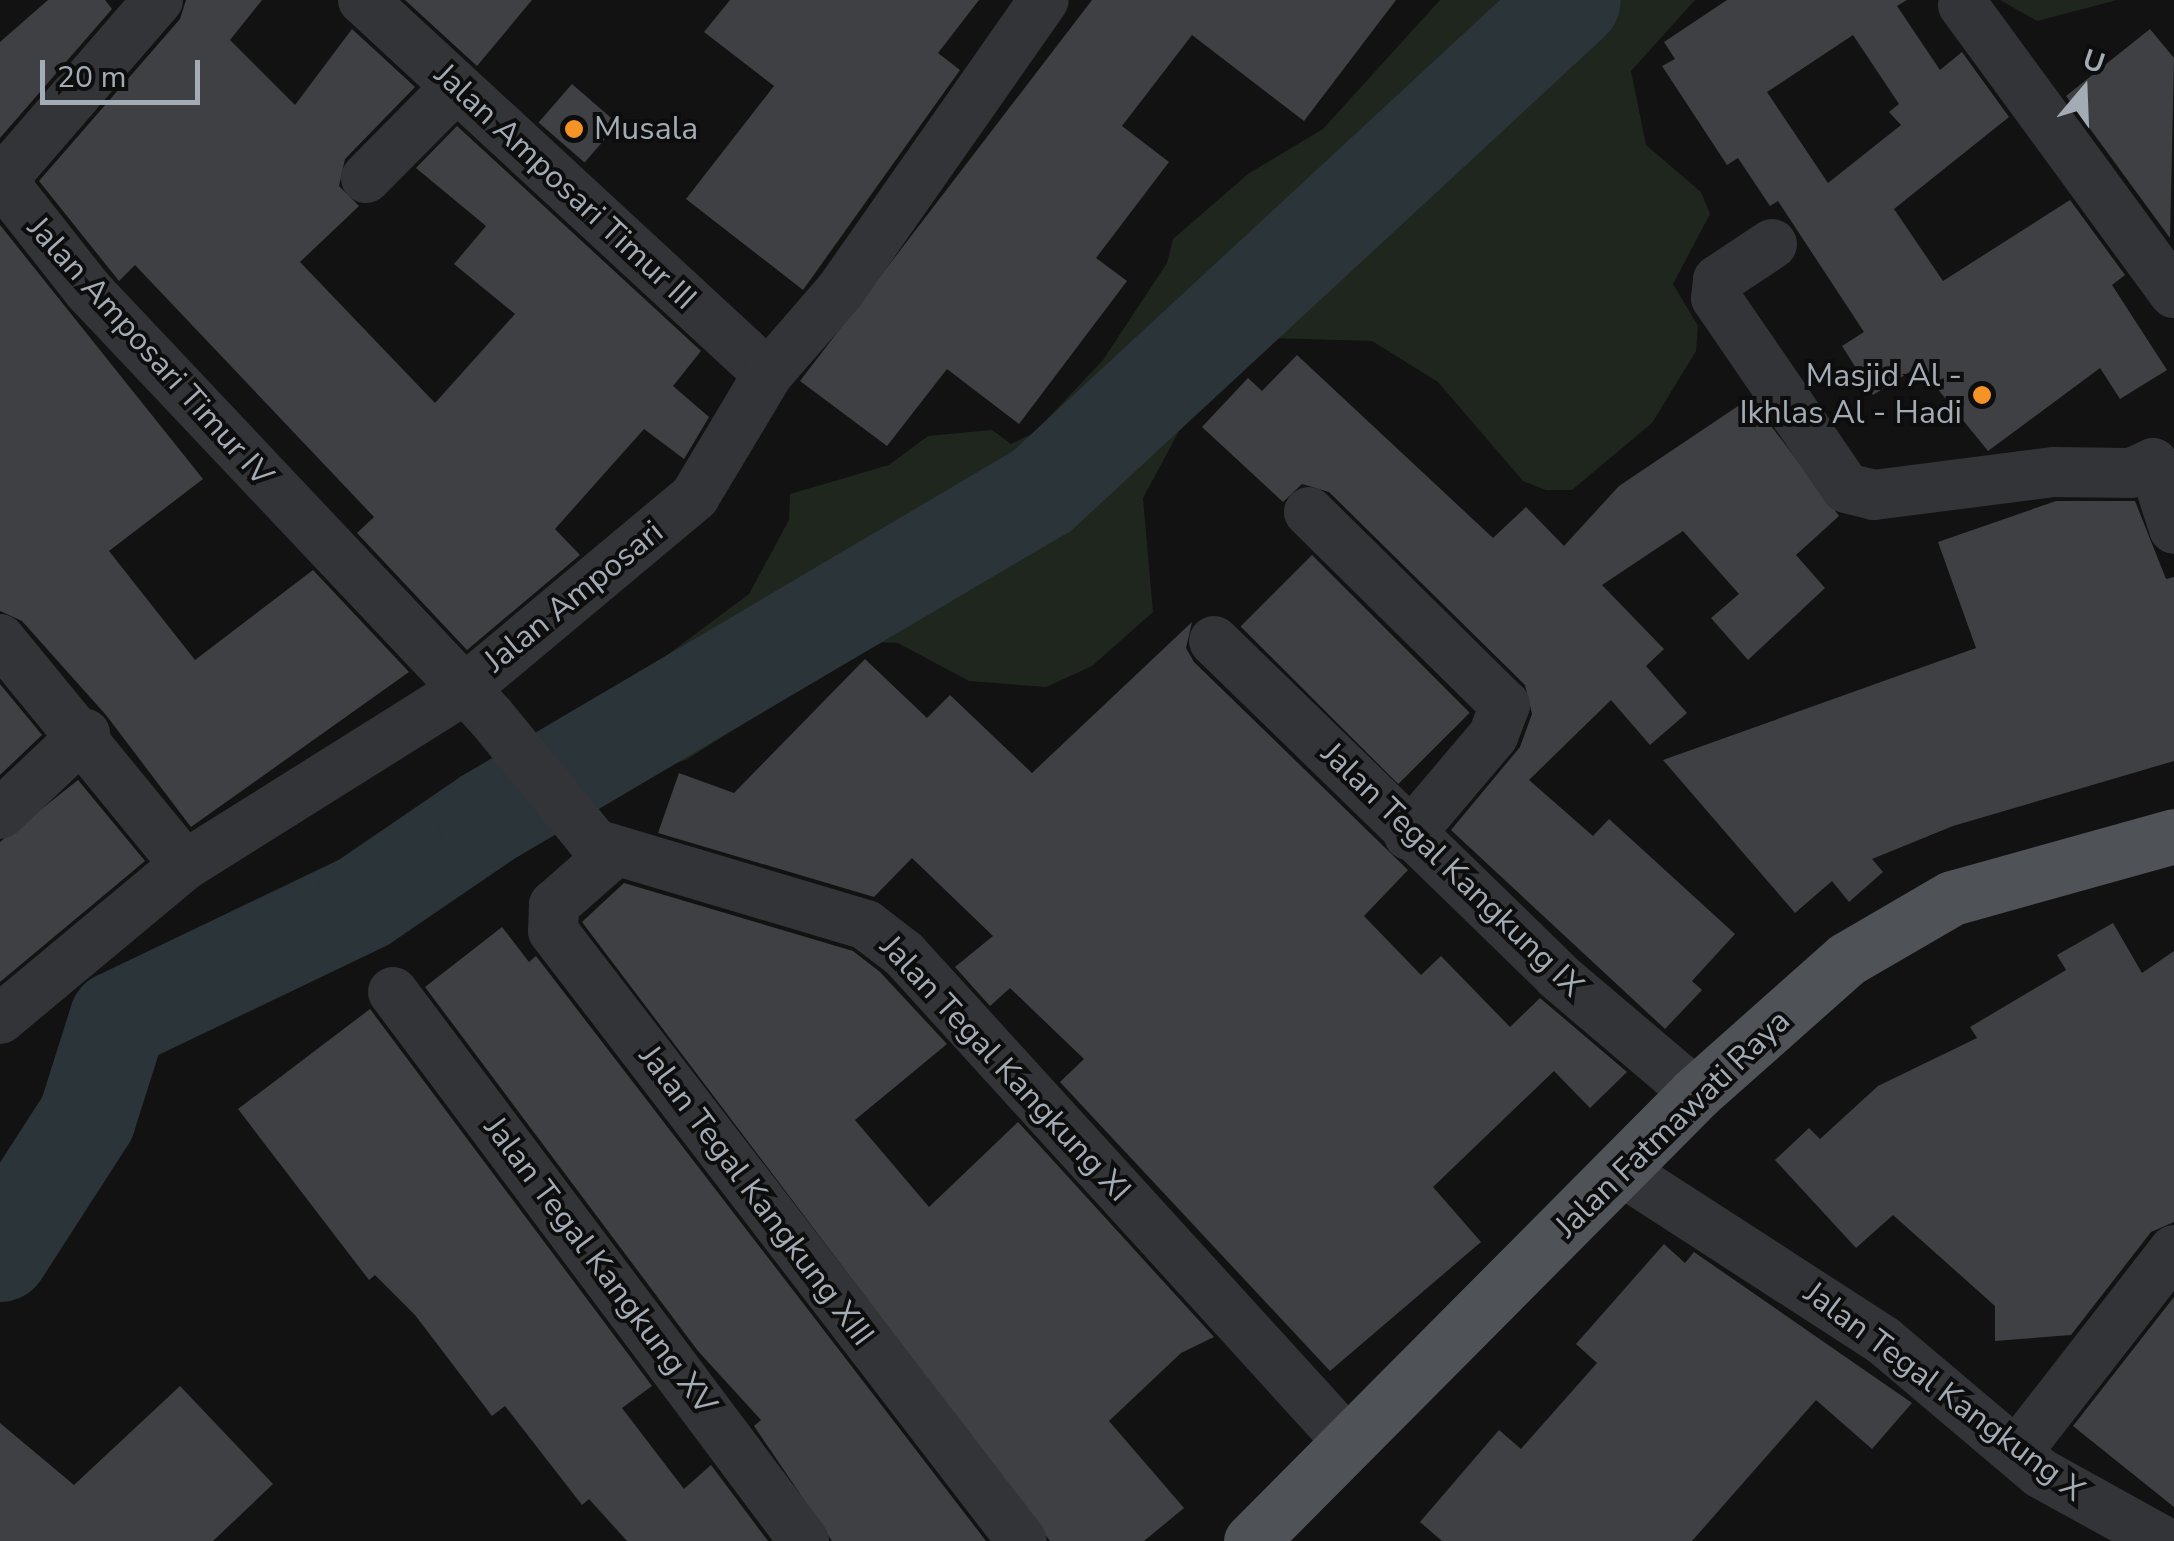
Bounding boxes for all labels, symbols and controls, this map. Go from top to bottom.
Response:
scale bar [45,40,205,102]
north arrow [2034,40,2134,140]
text: U [2078,40,2110,83]
street label: Jalan Amposari Timur III [426,56,704,318]
text: 20 m [57,57,126,98]
place label: Musala [594,110,698,148]
marker: Musala [563,118,585,140]
street label: Jalan Amposari Timur IV [19,210,281,494]
place label: Masjid Al - Ikhlas Al - Hadi [1739,358,1962,433]
marker: Masjid Al - Ikhlas Al - Hadi [1971,384,1993,406]
street label: Jalan Amposari [477,513,671,681]
street label: Jalan Tegal Kangkung IX [1313,735,1591,1005]
street label: Jalan Tegal Kangkung XI [872,928,1138,1210]
street label: Jalan Fatmawati Raya [1548,1002,1798,1246]
street label: Jalan Tegal Kangkung XIII [631,1038,881,1354]
street label: Jalan Tegal Kangkung XV [476,1110,724,1422]
street label: Jalan Tegal Kangkung X [1796,1274,2092,1510]

